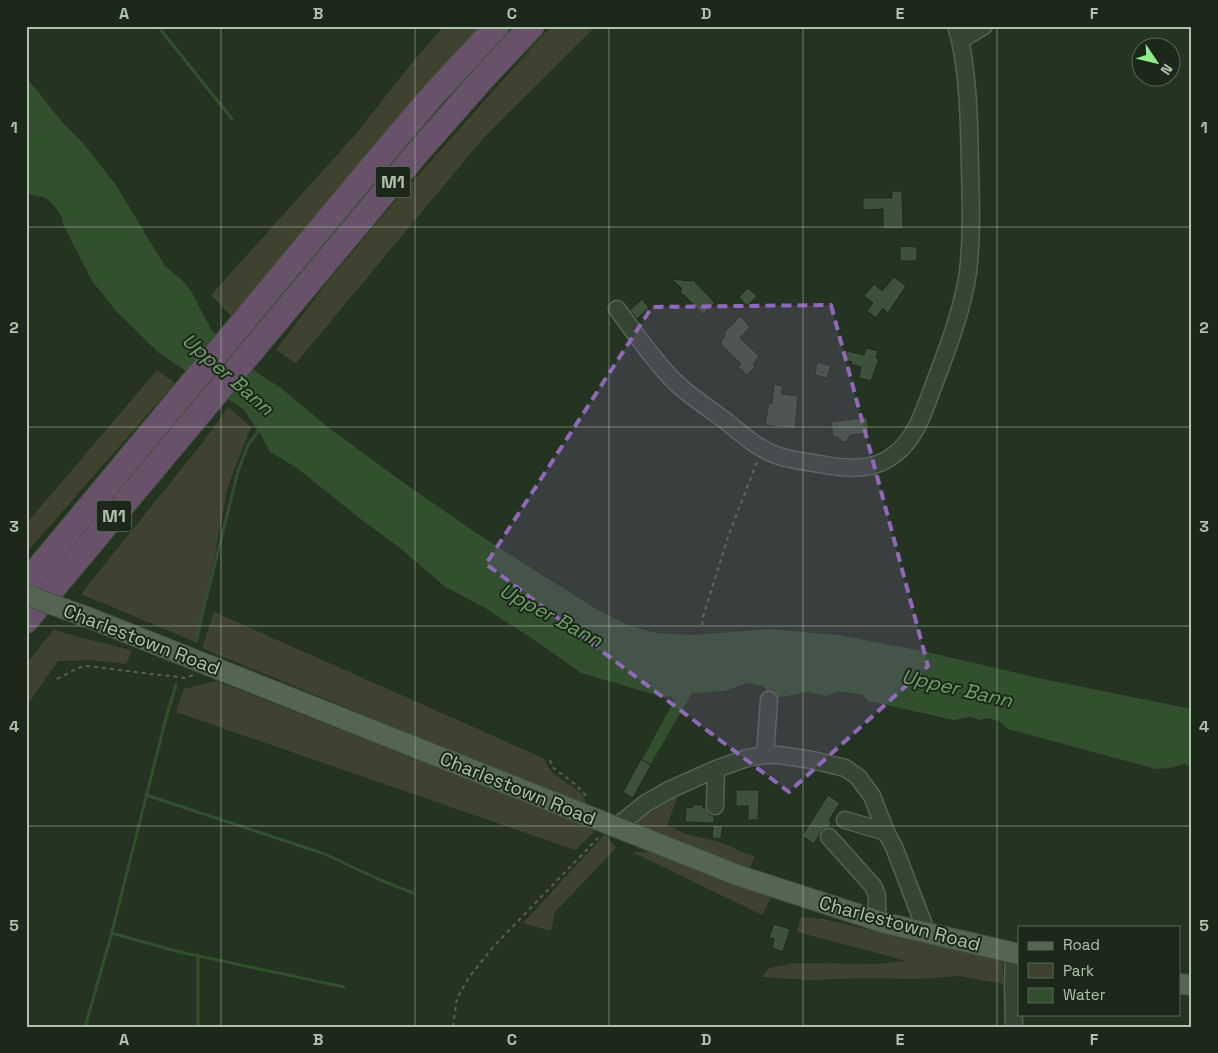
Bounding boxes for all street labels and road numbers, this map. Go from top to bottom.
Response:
road number: M1 [376,166,410,198]
road number: M1 [96,501,132,532]
street label: Charlestown Road [60,598,224,681]
street label: Charlestown Road [436,746,599,831]
street label: Charlestown Road [816,890,983,957]

